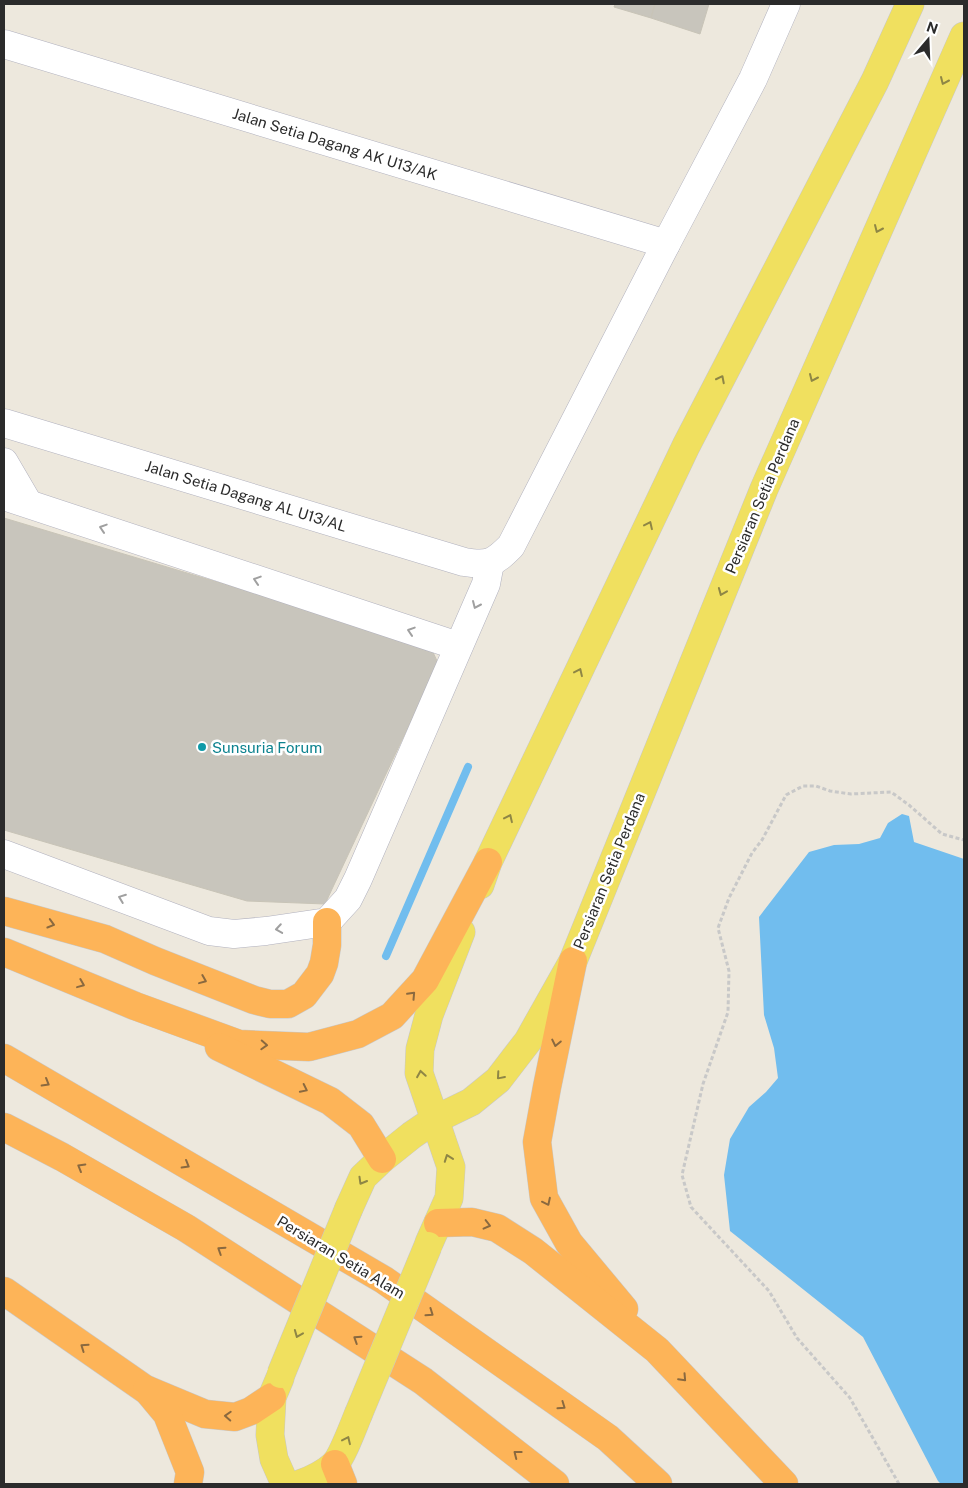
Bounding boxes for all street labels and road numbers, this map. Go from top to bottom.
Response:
street label: Jalan Setia Dagang AK U13/AK [231,105,439,183]
street label: Persiaran Setia Perdana [722,416,802,576]
street label: Jalan Setia Dagang AL U13/AL [143,457,349,535]
street label: Persiaran Setia Perdana [570,790,648,952]
street label: Persiaran Setia Alam [274,1212,408,1302]

